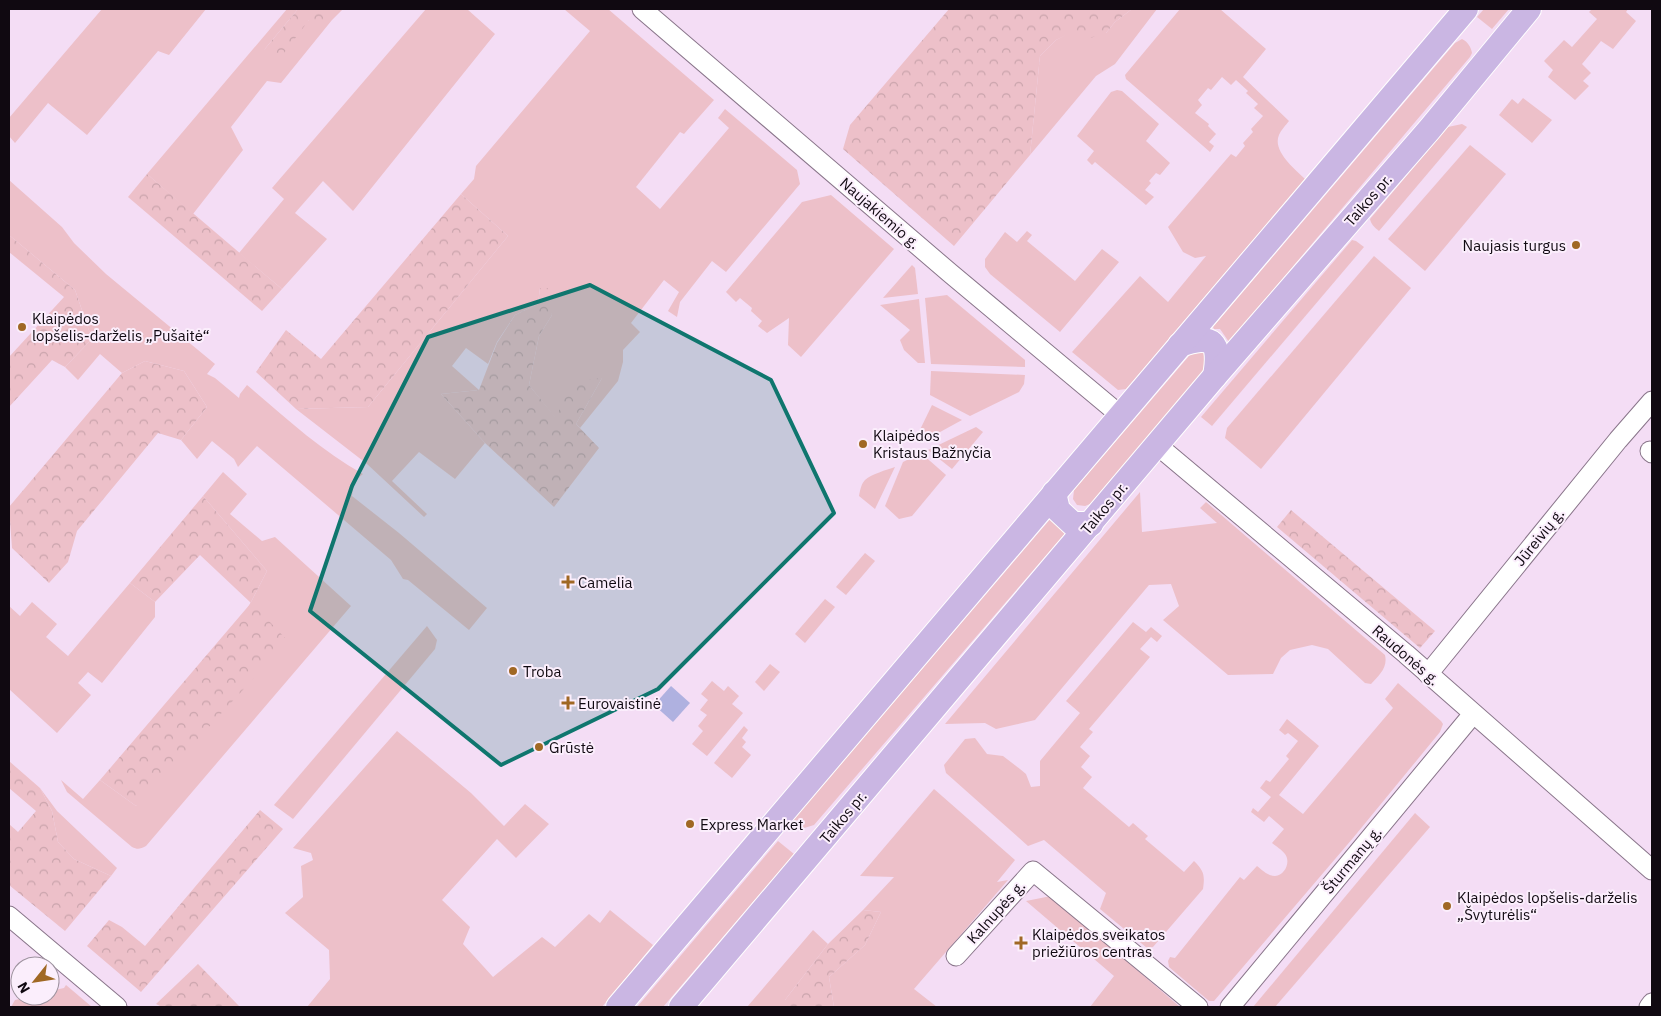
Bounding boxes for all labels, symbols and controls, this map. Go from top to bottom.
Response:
street label: Taikos pr. [1340,170,1396,230]
street label: Naujakiemio g. [836,173,924,253]
place label: Naujasis turgus [1463,236,1566,255]
marker: Naujasis turgus [1570,239,1582,251]
place label: Klaipėdos lopšelis-darželis „Pušaitė“ [32,309,210,345]
marker: Klaipėdos lopšelis-darželis „Pušaitė“ [16,321,28,333]
place label: Klaipėdos Kristaus Bažnyčia [873,426,991,462]
marker: Klaipėdos Kristaus Bažnyčia [857,438,869,450]
street label: Taikos pr. [1076,478,1132,538]
street label: Jūreivių g. [1510,504,1568,570]
place label: Camelia [578,573,633,592]
marker: Camelia [562,576,574,588]
street label: Raudonės g. [1368,621,1444,689]
place label: Troba [523,662,561,681]
marker: Troba [507,665,519,677]
place label: Eurovaistinė [578,694,661,713]
marker: Eurovaistinė [562,697,574,709]
place label: Grūstė [549,738,594,757]
marker: Grūstė [533,741,545,753]
street label: Taikos pr. [815,787,871,847]
place label: Express Market [700,815,804,834]
marker: Express Market [684,818,696,830]
street label: Šturmanų g. [1318,823,1386,897]
street label: Kalnupės g. [963,877,1029,947]
place label: Klaipėdos lopšelis-darželis „Švyturėlis“ [1457,888,1637,924]
marker: Klaipėdos lopšelis-darželis „Švyturėlis“ [1441,900,1453,912]
place label: Klaipėdos sveikatos priežiūros centras [1032,925,1165,961]
marker: Klaipėdos sveikatos priežiūros centras [1014,936,1028,950]
north arrow [10,956,60,1006]
text: N [13,979,34,996]

